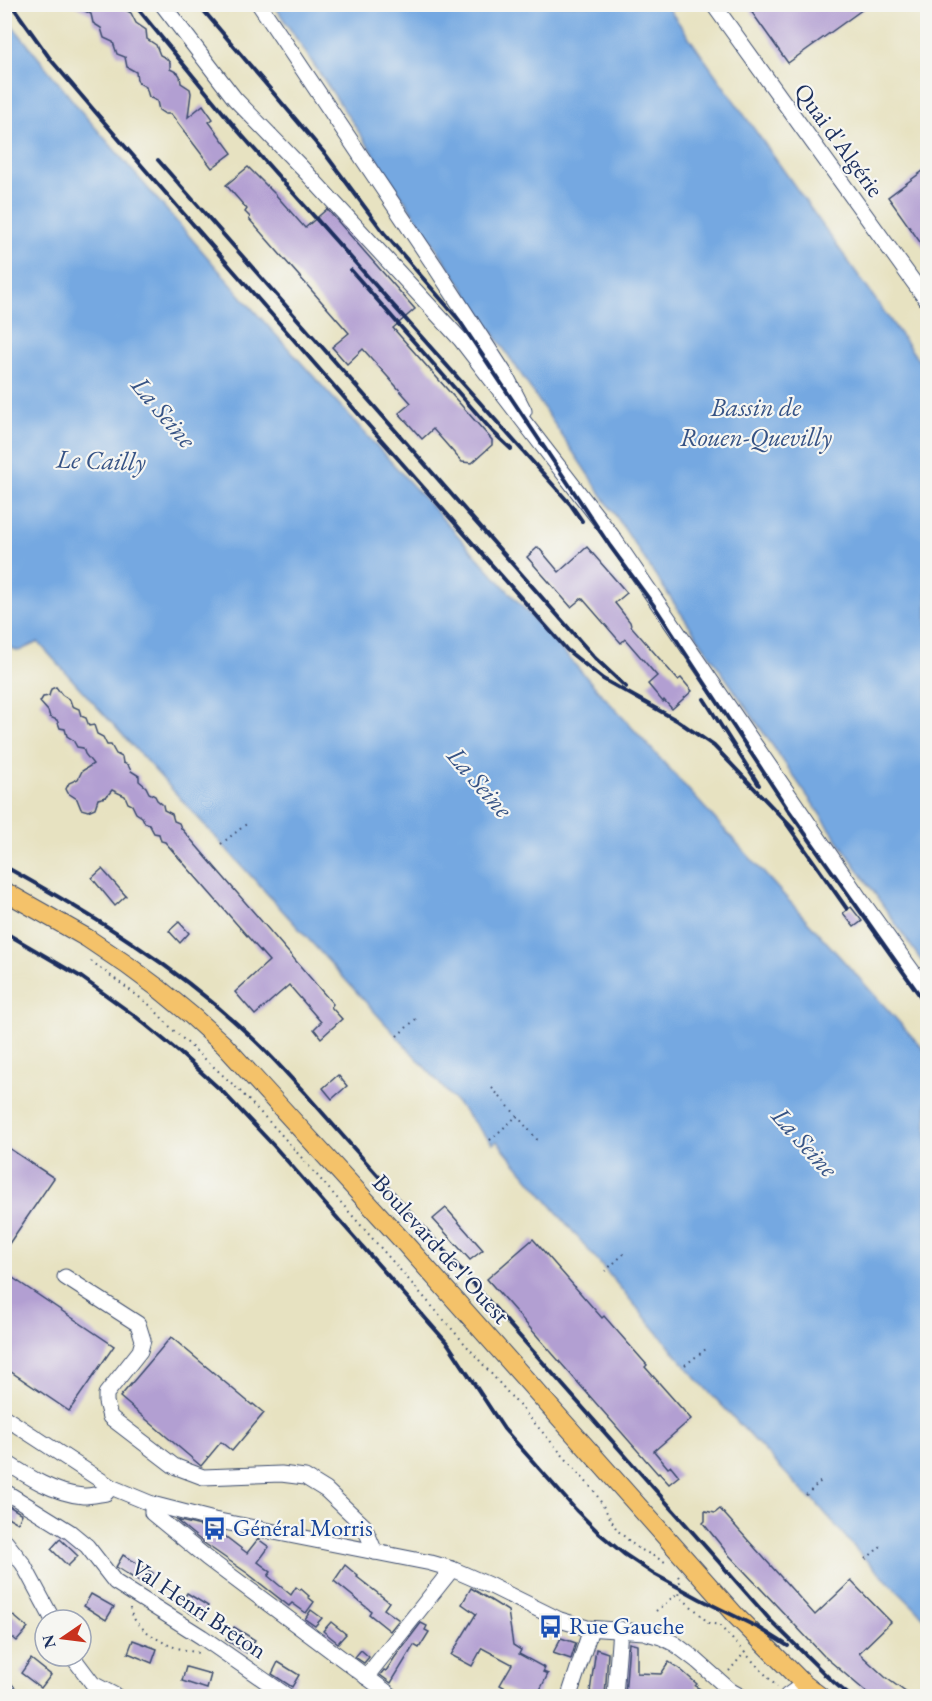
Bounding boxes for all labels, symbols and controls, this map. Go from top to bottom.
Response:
street label: Quai d'Algérie [788,77,891,203]
water label: La Seine [123,368,205,456]
water label: Bassin de Rouen-Quevilly [680,390,833,454]
water label: Le Cailly [54,441,147,479]
water label: La Seine [439,738,521,826]
water label: La Seine [764,1099,846,1185]
street label: Boulevard de l'Ouest [366,1167,517,1330]
place label: Général Morris [233,1512,373,1543]
bus stop icon: Général Morris [202,1515,228,1541]
street label: Val Henri Breton [125,1552,274,1666]
north arrow [33,1608,93,1668]
place label: Rue Gauche [569,1610,684,1641]
bus stop icon: Rue Gauche [538,1613,564,1639]
text: N [37,1633,61,1650]

